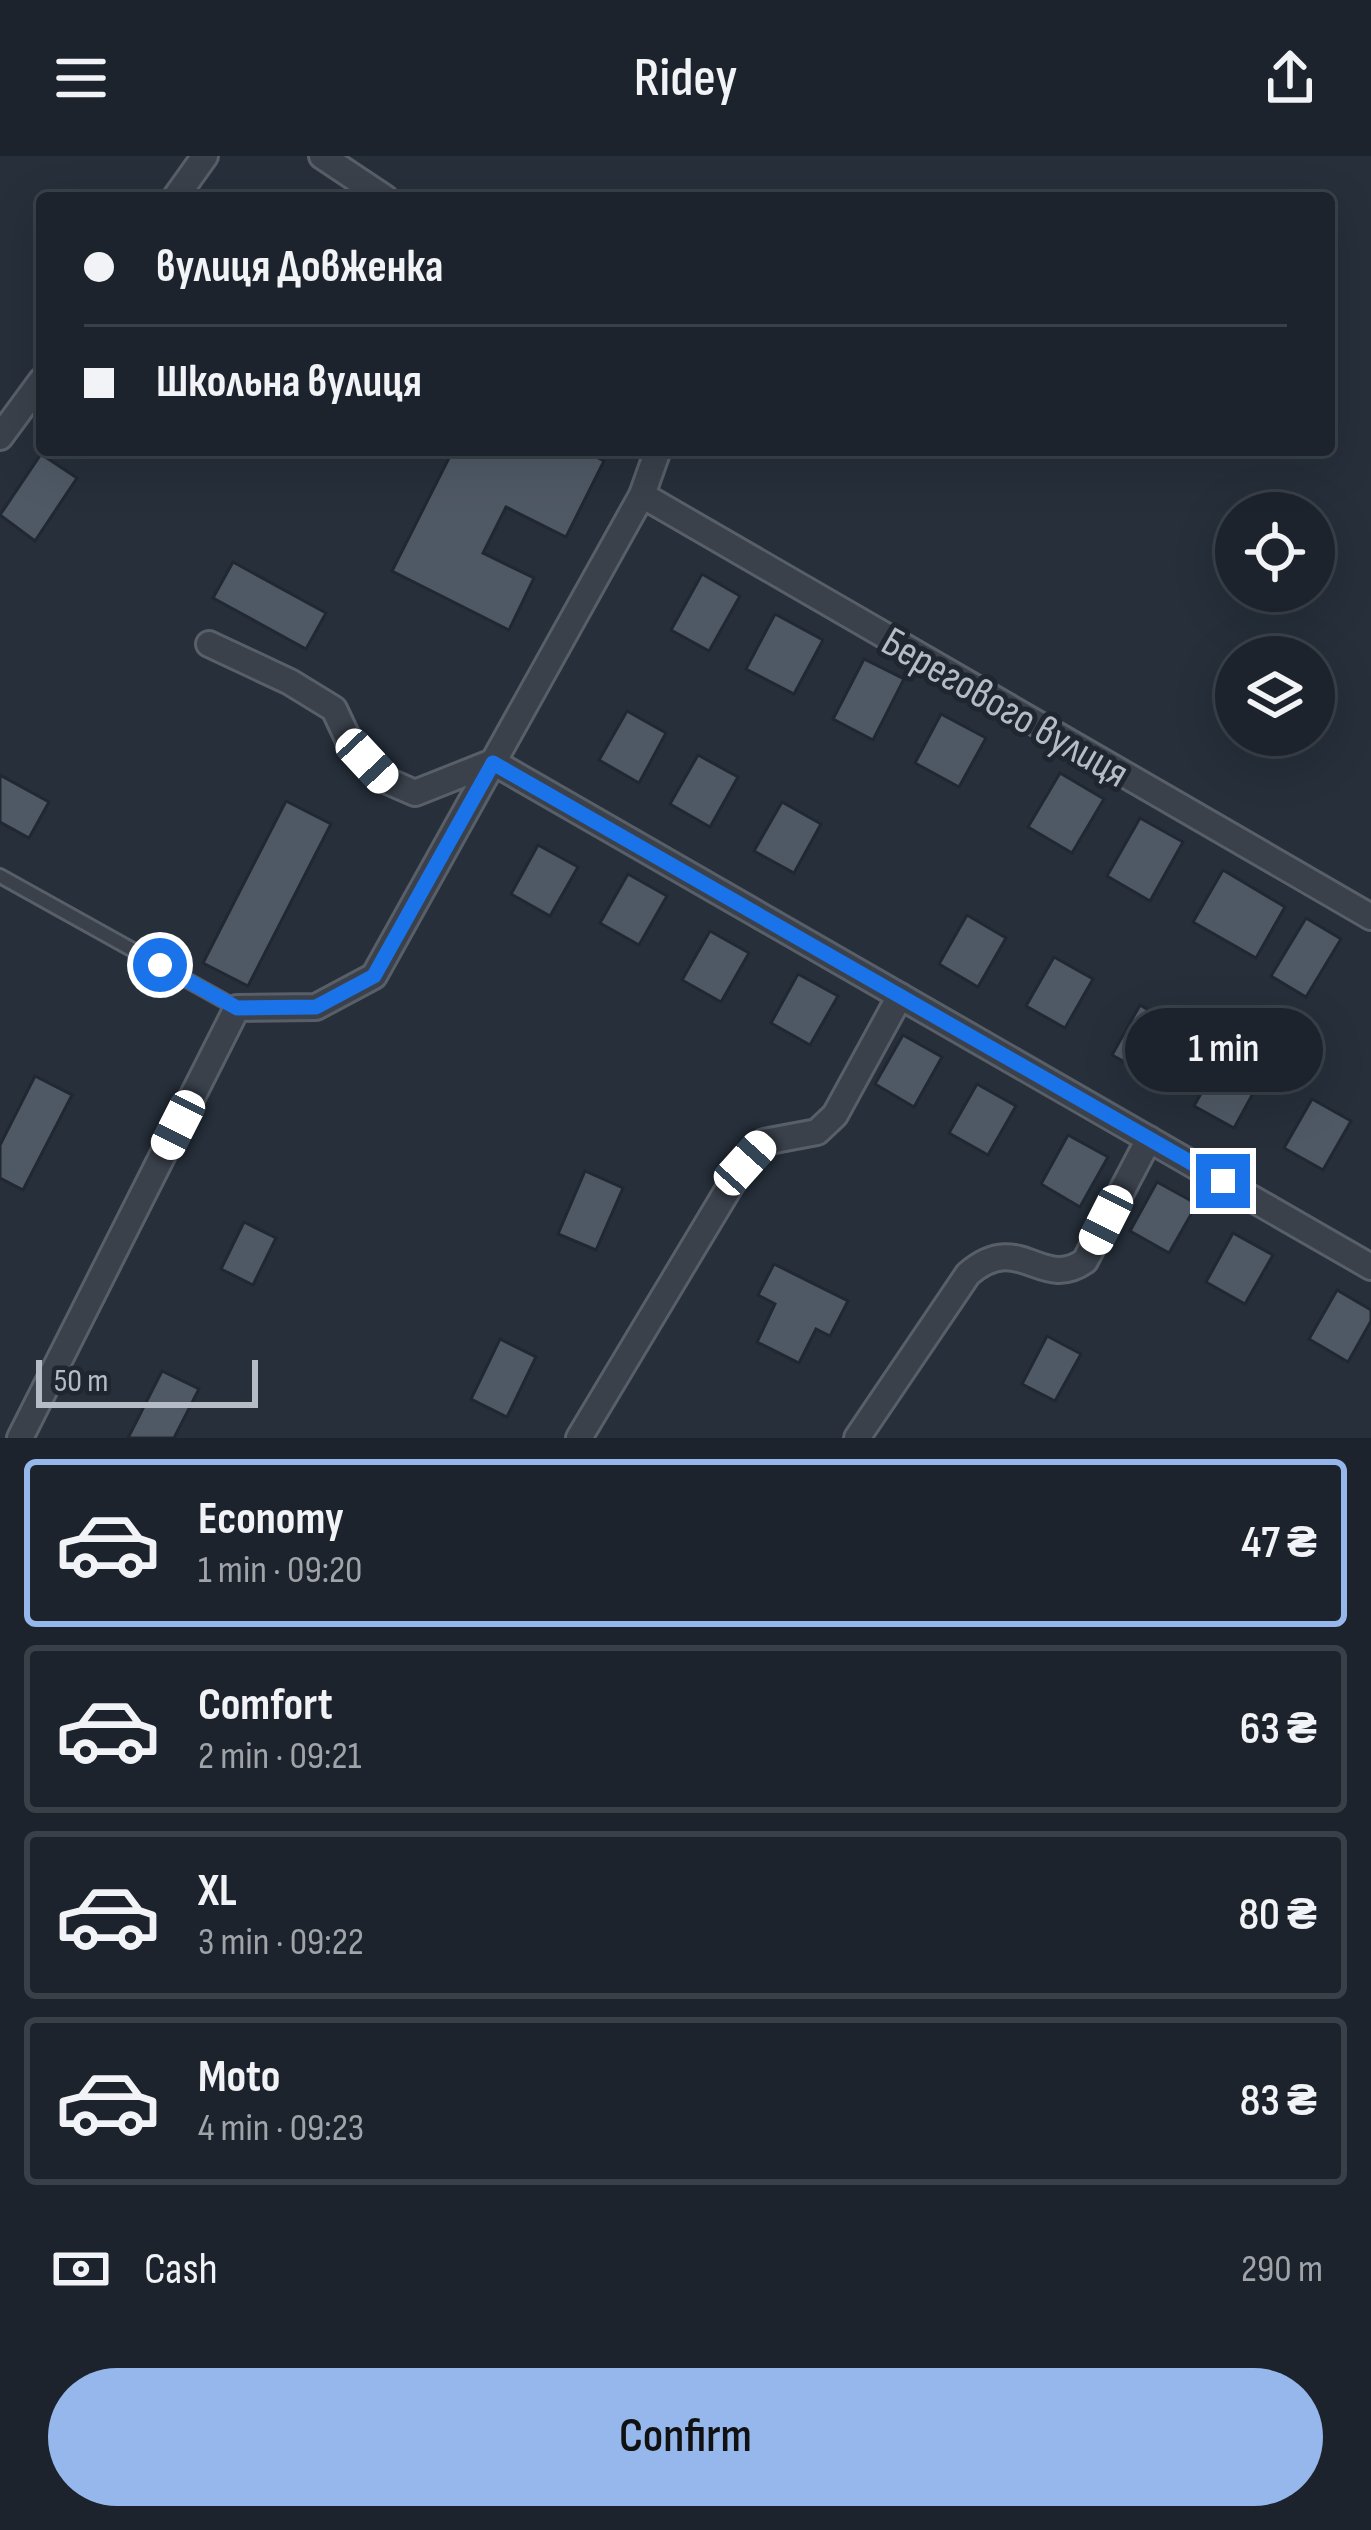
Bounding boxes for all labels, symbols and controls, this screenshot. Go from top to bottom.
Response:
icon: menu [48,45,114,111]
icon: share [1257,45,1323,111]
text: Ridey [634,46,737,111]
text: вулиця Довженка [156,240,444,295]
text: Школьна вулиця [156,355,422,410]
map controls [1215,492,1335,756]
button: locate [1215,492,1335,612]
street label: Берегового вулиця [872,617,1137,799]
button: layers [1215,636,1335,756]
car [329,722,405,800]
route start [133,938,187,992]
callout: 1 min [1124,1007,1322,1091]
text: 1 min [1189,1026,1259,1073]
car [146,1085,210,1165]
car [708,1124,782,1202]
route end [1196,1154,1250,1208]
car [1074,1180,1138,1260]
scale bar [36,1354,258,1407]
text: 50 m [54,1361,108,1401]
icon: car [54,1489,162,1597]
text: Economy [198,1492,344,1547]
text: 47 ₴ [1241,1516,1317,1571]
text: 1 min · 09:20 [198,1547,363,1594]
icon: car [54,1675,162,1783]
text: Comfort [198,1678,333,1733]
text: 63 ₴ [1240,1702,1317,1757]
text: 2 min · 09:21 [198,1733,361,1780]
icon: car [54,1861,162,1969]
text: XL [198,1864,237,1919]
text: 80 ₴ [1238,1888,1317,1943]
text: 3 min · 09:22 [198,1919,364,1966]
icon: car [54,2047,162,2155]
text: Moto [198,2050,280,2105]
text: 83 ₴ [1240,2074,1317,2129]
text: 4 min · 09:23 [198,2105,364,2152]
icon: cash [48,2236,114,2302]
text: Cash [144,2242,218,2297]
text: 290 m [1241,2246,1323,2293]
button: Confirm [48,2368,1323,2506]

